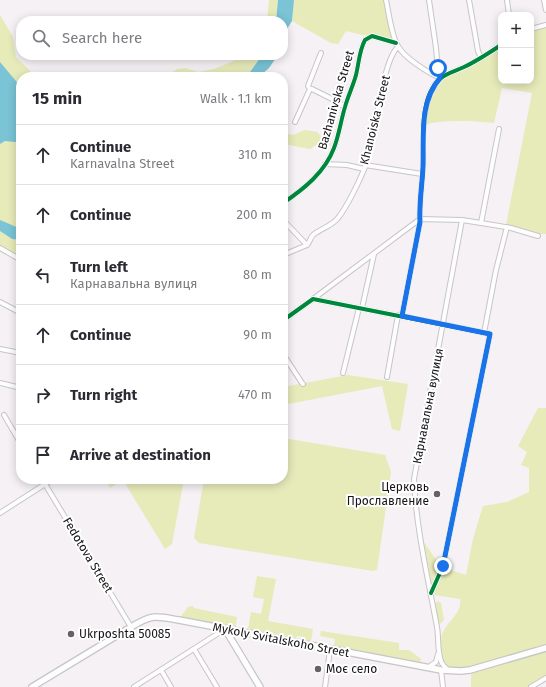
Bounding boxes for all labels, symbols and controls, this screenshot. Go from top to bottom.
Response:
map controls [498,12,534,84]
button: + [498,12,534,48]
search box [16,16,288,60]
icon: search [30,27,52,49]
text: Search here [62,29,142,47]
street label: Bazhanivska Street [315,48,357,151]
button: − [498,48,534,84]
route start [429,59,447,77]
street label: Khanoiska Street [357,73,393,166]
text: 15 min [32,88,82,109]
text: Walk · 1.1 km [200,91,272,106]
text: Continue [70,138,131,156]
icon: ahead [32,144,54,166]
text: 310 m [238,147,272,162]
text: Karnavalna Street [70,156,175,171]
icon: ahead [32,204,54,226]
text: Continue [70,206,131,224]
text: 200 m [236,207,272,222]
text: Turn left [70,258,128,276]
icon: left [32,264,54,286]
text: 80 m [243,267,272,282]
text: Карнавальна вулиця [70,276,197,291]
icon: ahead [32,324,54,346]
text: Continue [70,326,131,344]
text: 90 m [243,327,272,342]
street label: Карнавальна вулиця [410,347,446,465]
icon: right [32,384,54,406]
text: Turn right [70,386,137,404]
text: 470 m [238,387,272,402]
icon: arrive [32,444,54,466]
text: Arrive at destination [70,446,211,464]
place label: Церковь Прославление [347,480,429,508]
marker: Церковь Прославление [432,489,442,499]
street label: Fedotova Street [60,515,116,596]
route end [434,557,452,575]
street label: Mykoly Svitalskoho Street [211,620,351,660]
place label: Ukrposhta 50085 [79,627,170,641]
marker: Ukrposhta 50085 [66,629,76,639]
place label: Моє село [326,662,377,676]
marker: Моє село [313,664,323,674]

